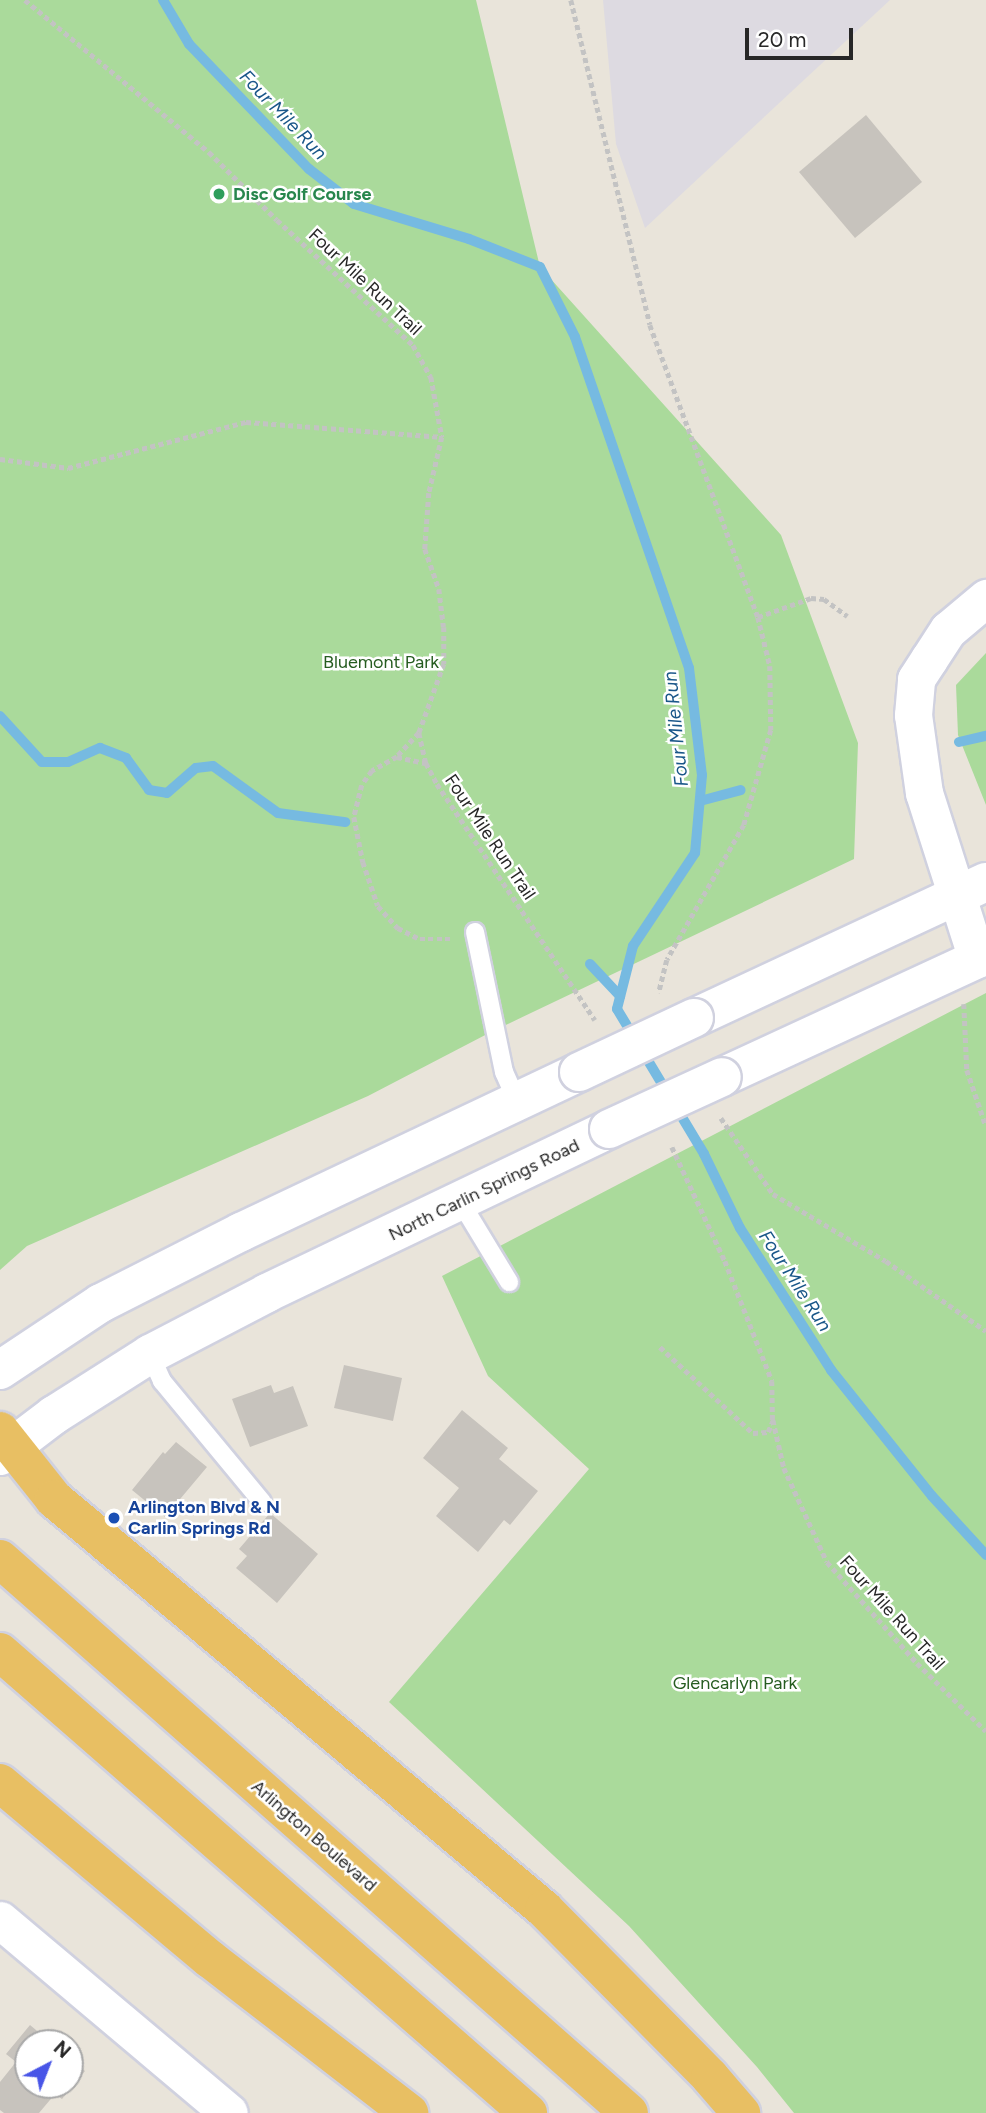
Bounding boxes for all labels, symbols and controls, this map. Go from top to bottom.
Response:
scale bar [748,14,856,58]
text: 20 m [758,27,806,52]
water label: Four Mile Run [235,65,331,165]
place label: Disc Golf Course [233,183,371,205]
marker: Disc Golf Course [211,186,227,202]
street label: Four Mile Run Trail [304,224,426,340]
park label: Bluemont Park [323,651,439,673]
water label: Four Mile Run [659,670,693,788]
street label: Four Mile Run Trail [440,770,540,904]
street label: North Carlin Springs Road [385,1134,583,1246]
water label: Four Mile Run [754,1226,836,1336]
place label: Arlington Blvd & N Carlin Springs Rd [128,1497,280,1540]
marker: Arlington Blvd & N Carlin Springs Rd [106,1510,122,1526]
street label: Four Mile Run Trail [835,1551,949,1675]
park label: Glencarlyn Park [673,1672,797,1694]
street label: Arlington Boulevard [247,1776,381,1896]
north arrow [14,2029,84,2099]
text: N [49,2036,75,2063]

